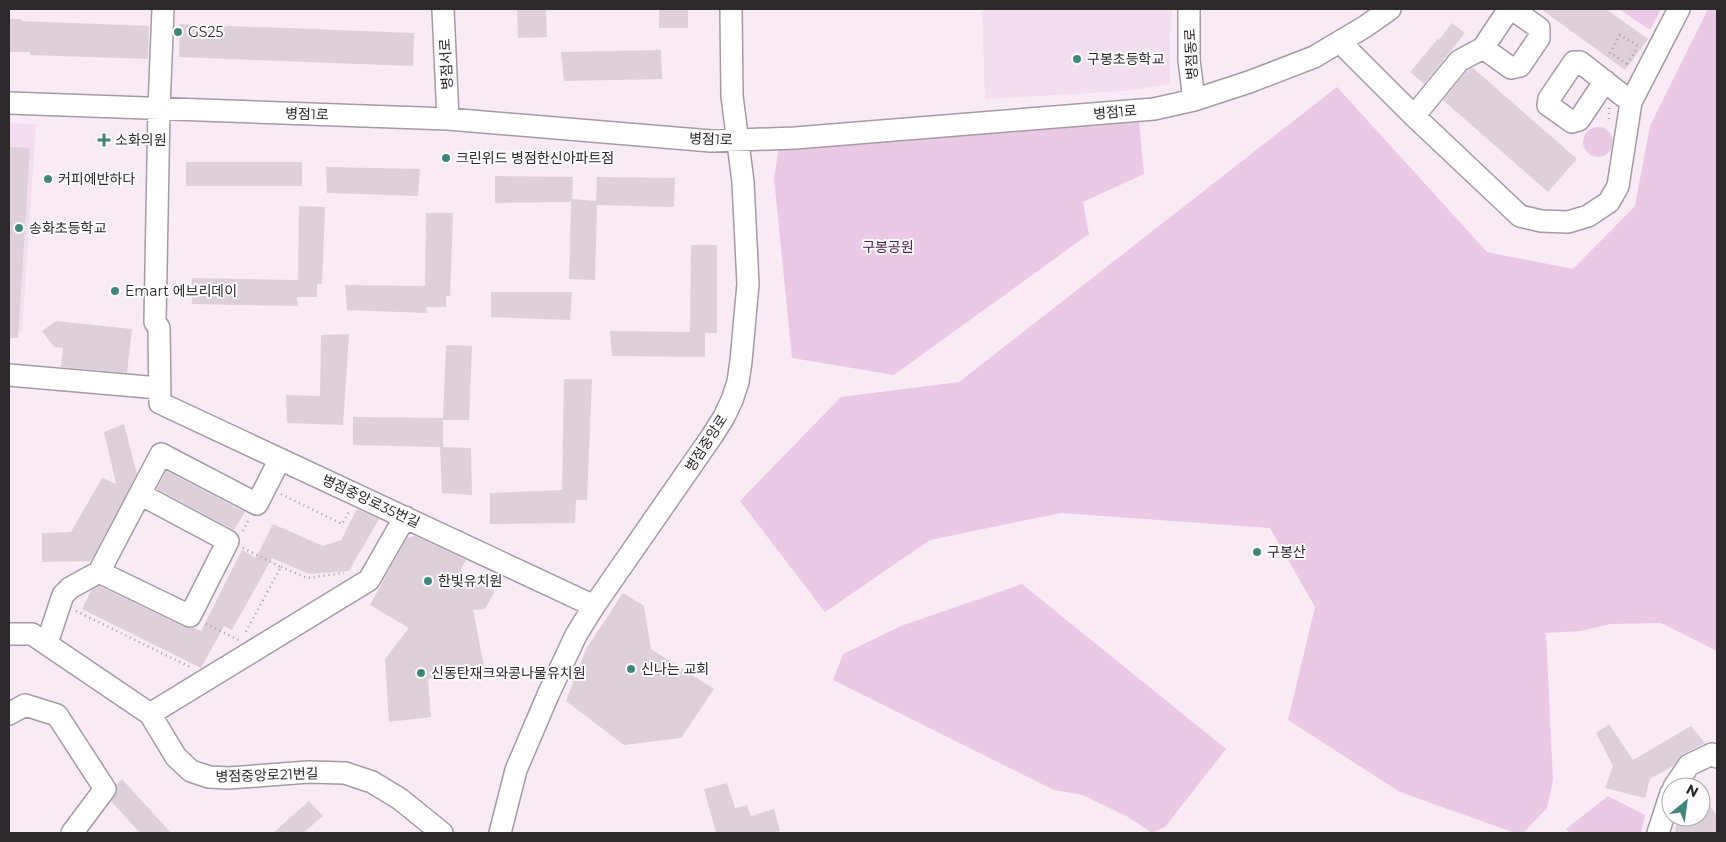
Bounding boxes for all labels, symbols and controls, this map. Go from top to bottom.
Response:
place label: GS25 [188,23,223,41]
marker: GS25 [172,26,184,38]
street label: 병점동로 [1181,28,1201,80]
street label: 병점서로 [436,38,456,90]
place label: 구봉초등학교 [1087,50,1164,68]
marker: 구봉초등학교 [1071,53,1083,65]
street label: 병점1로 [1092,101,1138,123]
street label: 병점1로 [285,104,329,124]
street label: 병점1로 [689,129,733,149]
place label: 소화의원 [115,131,167,149]
marker: 소화의원 [97,133,111,147]
place label: 크린위드 병점한신아파트점 [456,149,614,167]
marker: 크린위드 병점한신아파트점 [440,152,452,164]
place label: 커피에반하다 [58,170,135,188]
marker: 커피에반하다 [42,173,54,185]
place label: 송화초등학교 [29,219,106,237]
marker: 송화초등학교 [13,222,25,234]
park label: 구봉공원 [862,238,914,256]
place label: Emart 에브리데이 [125,282,237,300]
marker: Emart 에브리데이 [109,285,121,297]
street label: 병점중앙로 [681,411,731,475]
street label: 병점중앙로35번길 [319,470,423,532]
place label: 구봉산 [1267,543,1306,561]
marker: 구봉산 [1251,546,1263,558]
place label: 한빛유치원 [438,572,502,590]
marker: 한빛유치원 [422,575,434,587]
place label: 신나는 교회 [641,660,709,678]
marker: 신나는 교회 [625,663,637,675]
place label: 신동탄재크와콩나물유치원 [431,664,586,682]
marker: 신동탄재크와콩나물유치원 [415,667,427,679]
street label: 병점중앙로21번길 [215,764,319,786]
north arrow [1661,777,1711,827]
text: N [1683,780,1702,801]

